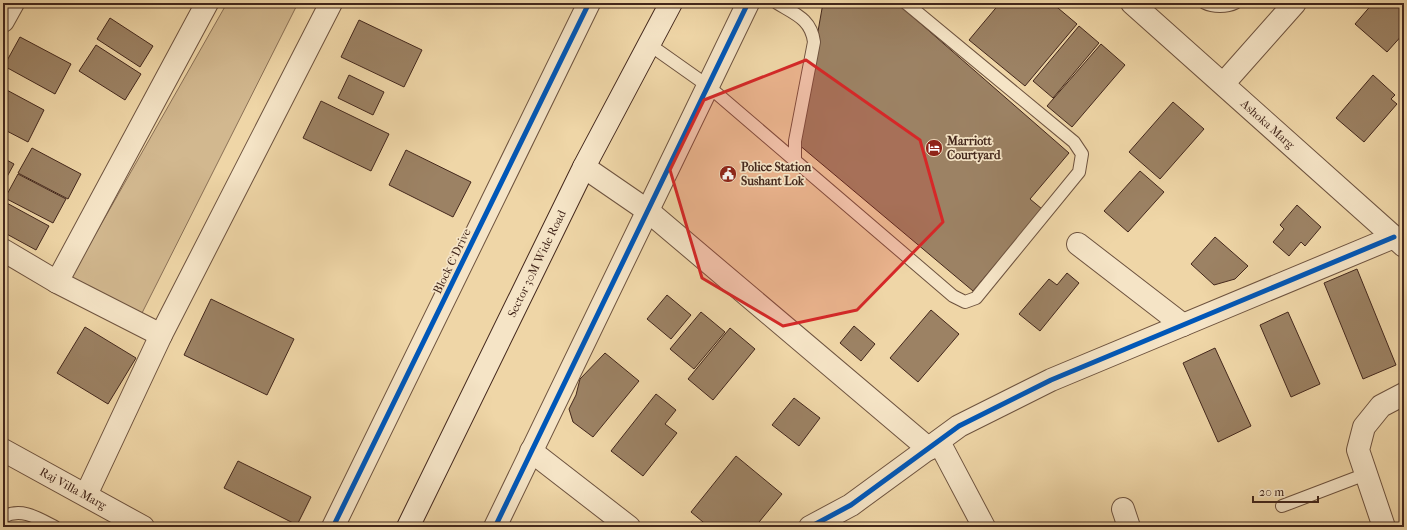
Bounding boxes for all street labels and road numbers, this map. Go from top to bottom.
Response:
street label: Ashoka Marg [1237,96,1298,152]
street label: Sector 30M Wide Road [505,207,569,320]
street label: Block C Drive [430,226,474,296]
street label: Raj Villa Marg [37,465,110,513]

